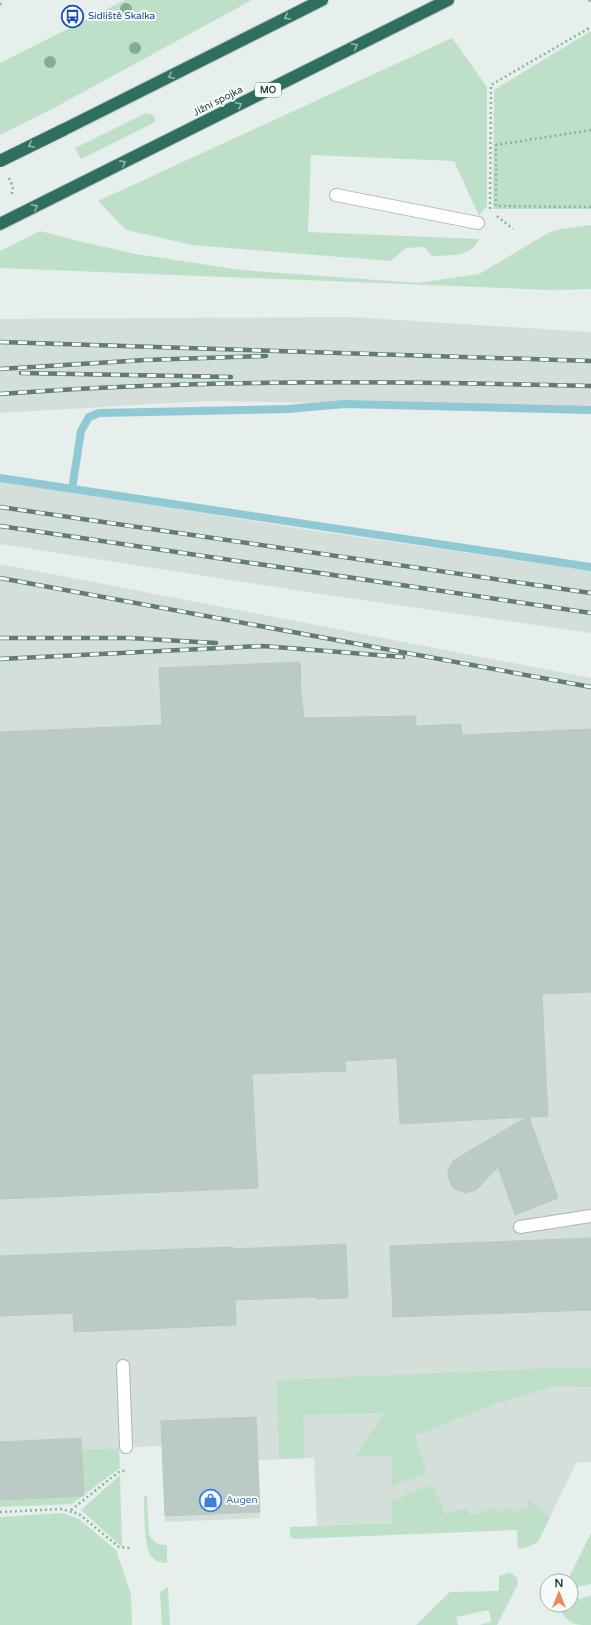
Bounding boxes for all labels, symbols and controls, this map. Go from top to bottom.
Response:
bus stop icon: Sídliště Skalka [59,3,85,29]
place label: Sídliště Skalka [88,10,155,22]
one-way arrow [284,13,291,20]
one-way arrow [351,43,358,51]
one-way arrow [167,71,175,78]
street label: Jižní spojka [191,83,245,119]
road number: MO [255,83,281,97]
one-way arrow [235,102,242,109]
one-way arrow [28,140,36,148]
one-way arrow [118,160,126,168]
one-way arrow [31,204,38,211]
shop icon: Augen [198,1487,224,1513]
place label: Augen [226,1494,257,1506]
north arrow [539,1573,579,1613]
text: N [555,1577,563,1590]

